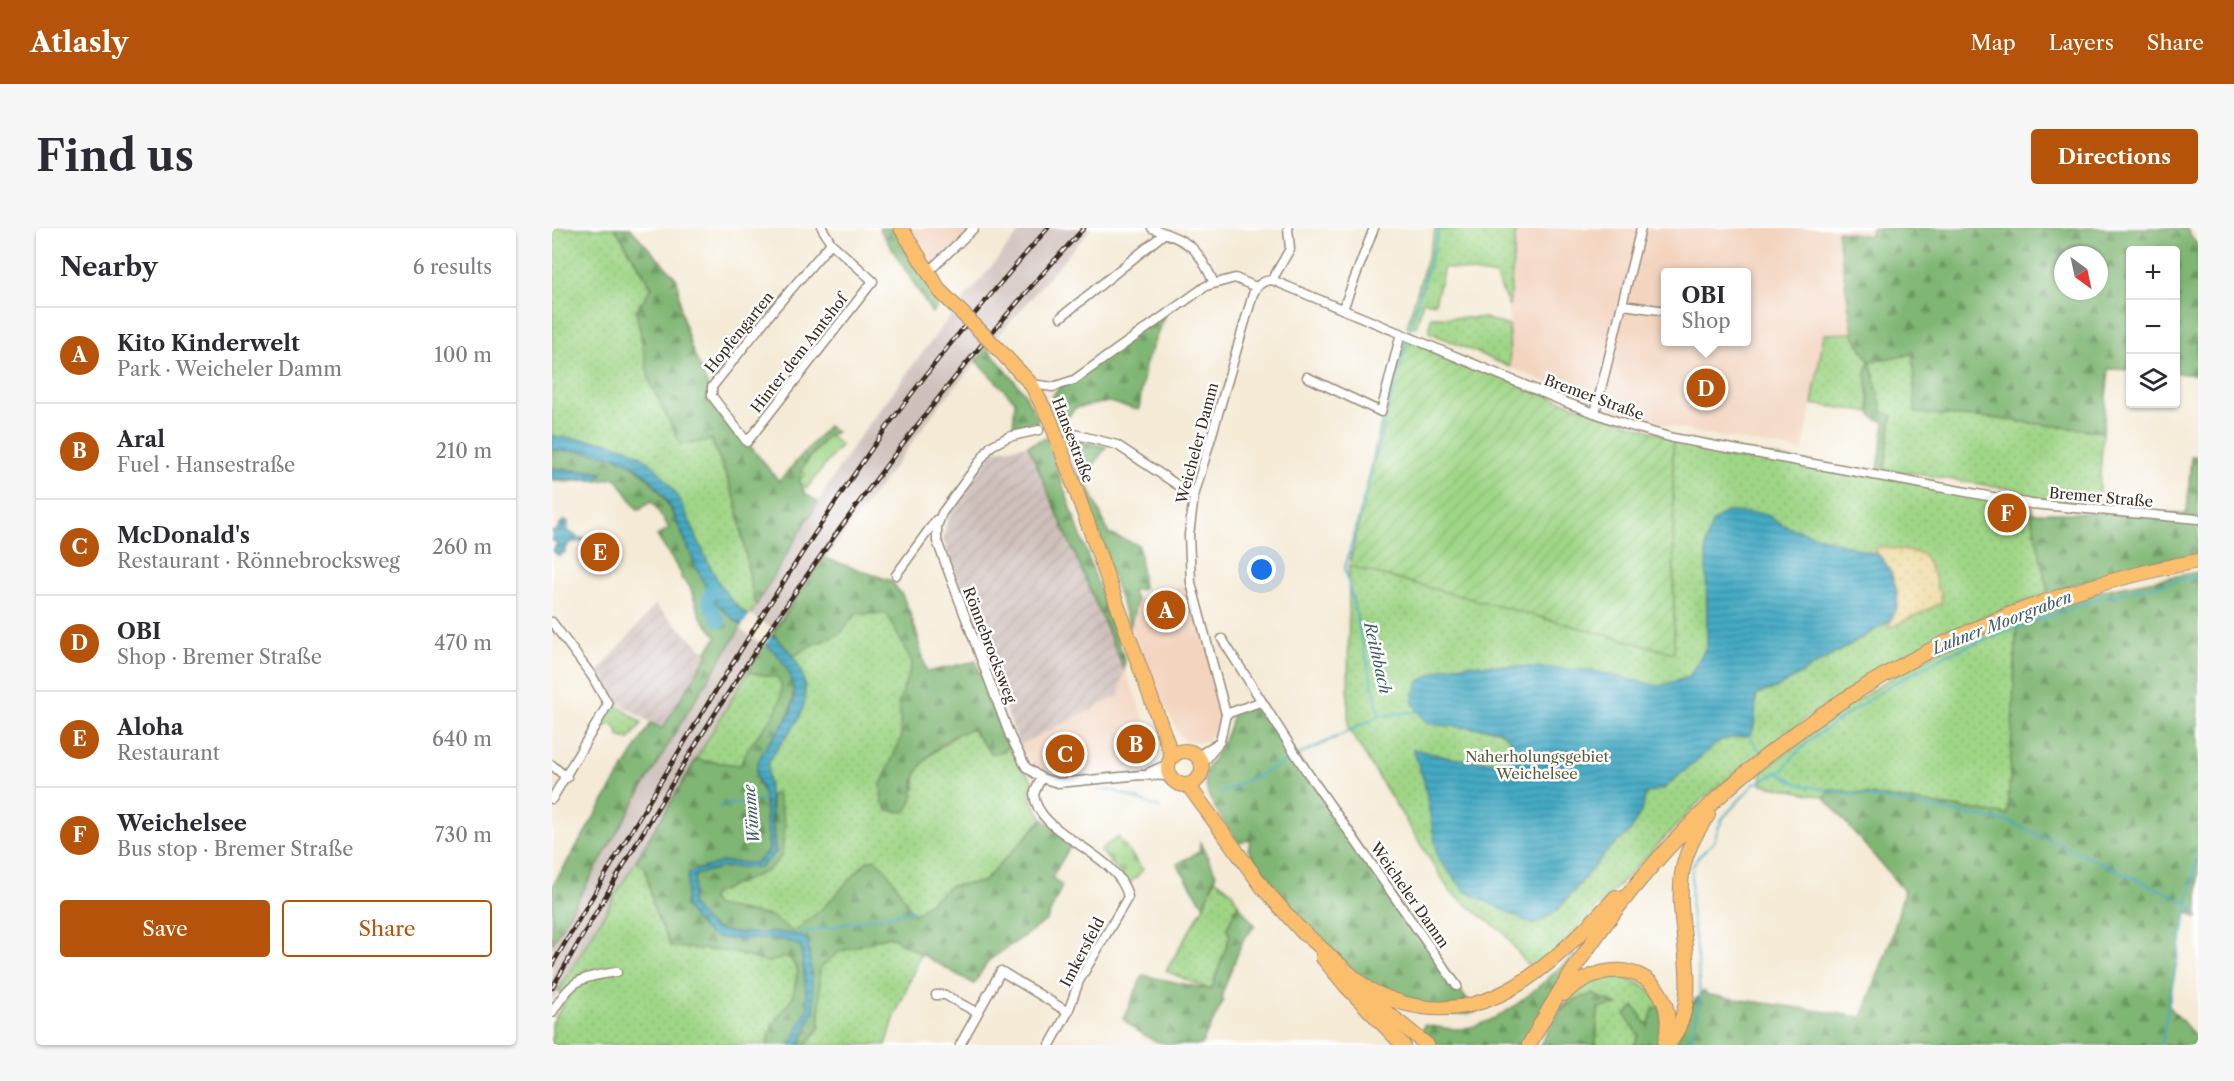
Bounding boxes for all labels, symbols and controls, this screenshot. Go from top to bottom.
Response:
text: Atlasly [30,25,129,59]
text: Map [1971,30,2016,55]
text: Layers [2049,30,2114,55]
text: Share [2147,30,2204,55]
button: Directions [2031,129,2198,184]
text: Find us [36,130,194,182]
north arrow [2054,246,2108,300]
map controls [2126,246,2180,408]
button: + [2126,246,2180,300]
text: Nearby [60,251,158,283]
text: 6 results [413,255,492,279]
popup [1661,268,1751,346]
text: OBI [1681,282,1726,309]
street label: Hopfengarten [700,287,778,376]
street label: Hinter dem Amtshof [747,288,853,416]
button: − [2126,300,2180,354]
text: Shop [1681,309,1731,333]
text: Kito Kinderwelt [117,330,300,357]
text: A [72,343,87,367]
text: 100 m [434,343,492,367]
button: layers [2126,354,2180,408]
text: Park · Weicheler Damm [117,357,342,381]
pin: D [1686,366,1726,410]
street label: Bremer Straße [1542,370,1646,424]
street label: Weicheler Damm [1171,380,1222,507]
street label: Hansestraße [1048,395,1098,485]
text: Aral [117,426,165,453]
text: B [72,439,87,463]
text: 210 m [435,439,492,463]
text: Fuel · Hansestraße [117,453,295,477]
street label: Bremer Straße [2048,483,2154,511]
pin: F [1988,490,2026,536]
text: McDonald's [117,522,250,549]
pin: E [580,530,620,574]
text: C [71,535,88,559]
text: 260 m [432,535,492,559]
text: Restaurant · Rönnebrocksweg [117,549,400,573]
your location [1247,555,1276,584]
street label: Rönnebrocksweg [959,584,1021,706]
water label: Luhner Moorgraben [1927,586,2075,659]
pin: A [1146,588,1186,632]
text: OBI [117,618,161,645]
water label: Reithbach [1360,618,1396,696]
text: D [71,631,88,655]
text: 470 m [434,631,492,655]
text: Shop · Bremer Straße [117,645,322,669]
text: Aloha [117,714,184,741]
pin: B [1116,722,1156,766]
text: E [72,727,87,751]
text: 640 m [432,727,492,751]
pin: C [1046,732,1084,776]
text: Restaurant [117,741,220,765]
park label: Naherholungsgebiet Weichelsee [1465,747,1610,783]
water label: Wümme [738,782,764,844]
text: Weichelsee [117,810,247,837]
text: F [73,823,86,847]
text: 730 m [435,823,492,847]
text: Bus stop · Bremer Straße [117,837,353,861]
street label: Weicheler Damm [1366,838,1454,952]
button: Save [60,900,270,957]
button: Share [282,900,492,957]
street label: Imkersfeld [1056,914,1108,990]

